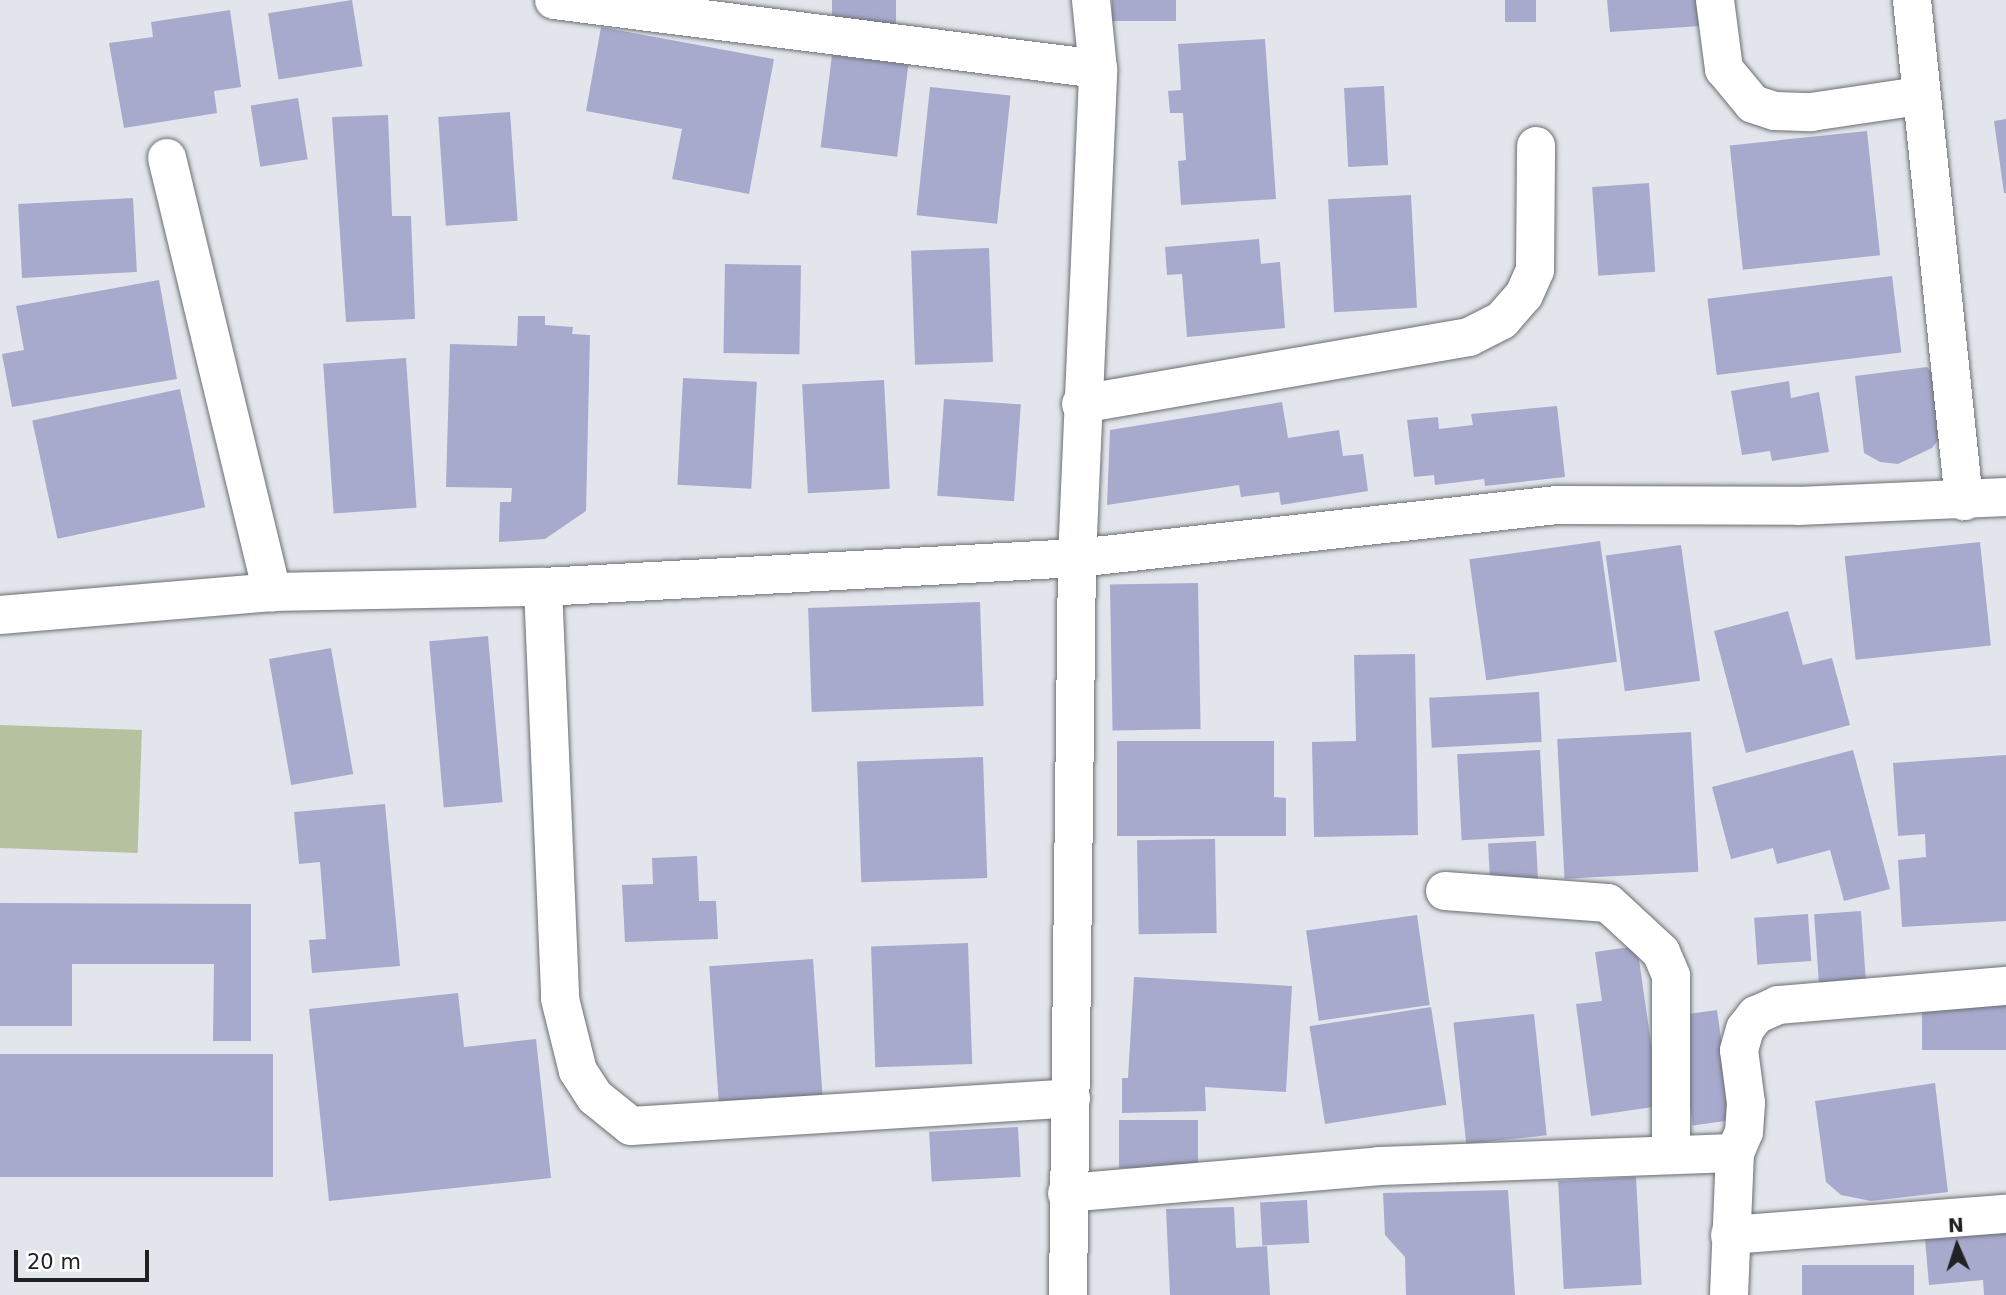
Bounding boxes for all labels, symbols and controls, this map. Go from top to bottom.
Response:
north arrow [1922,1211,1992,1281]
text: N [1947,1214,1964,1236]
scale bar [18,1236,152,1280]
text: 20 m [27,1250,81,1274]

